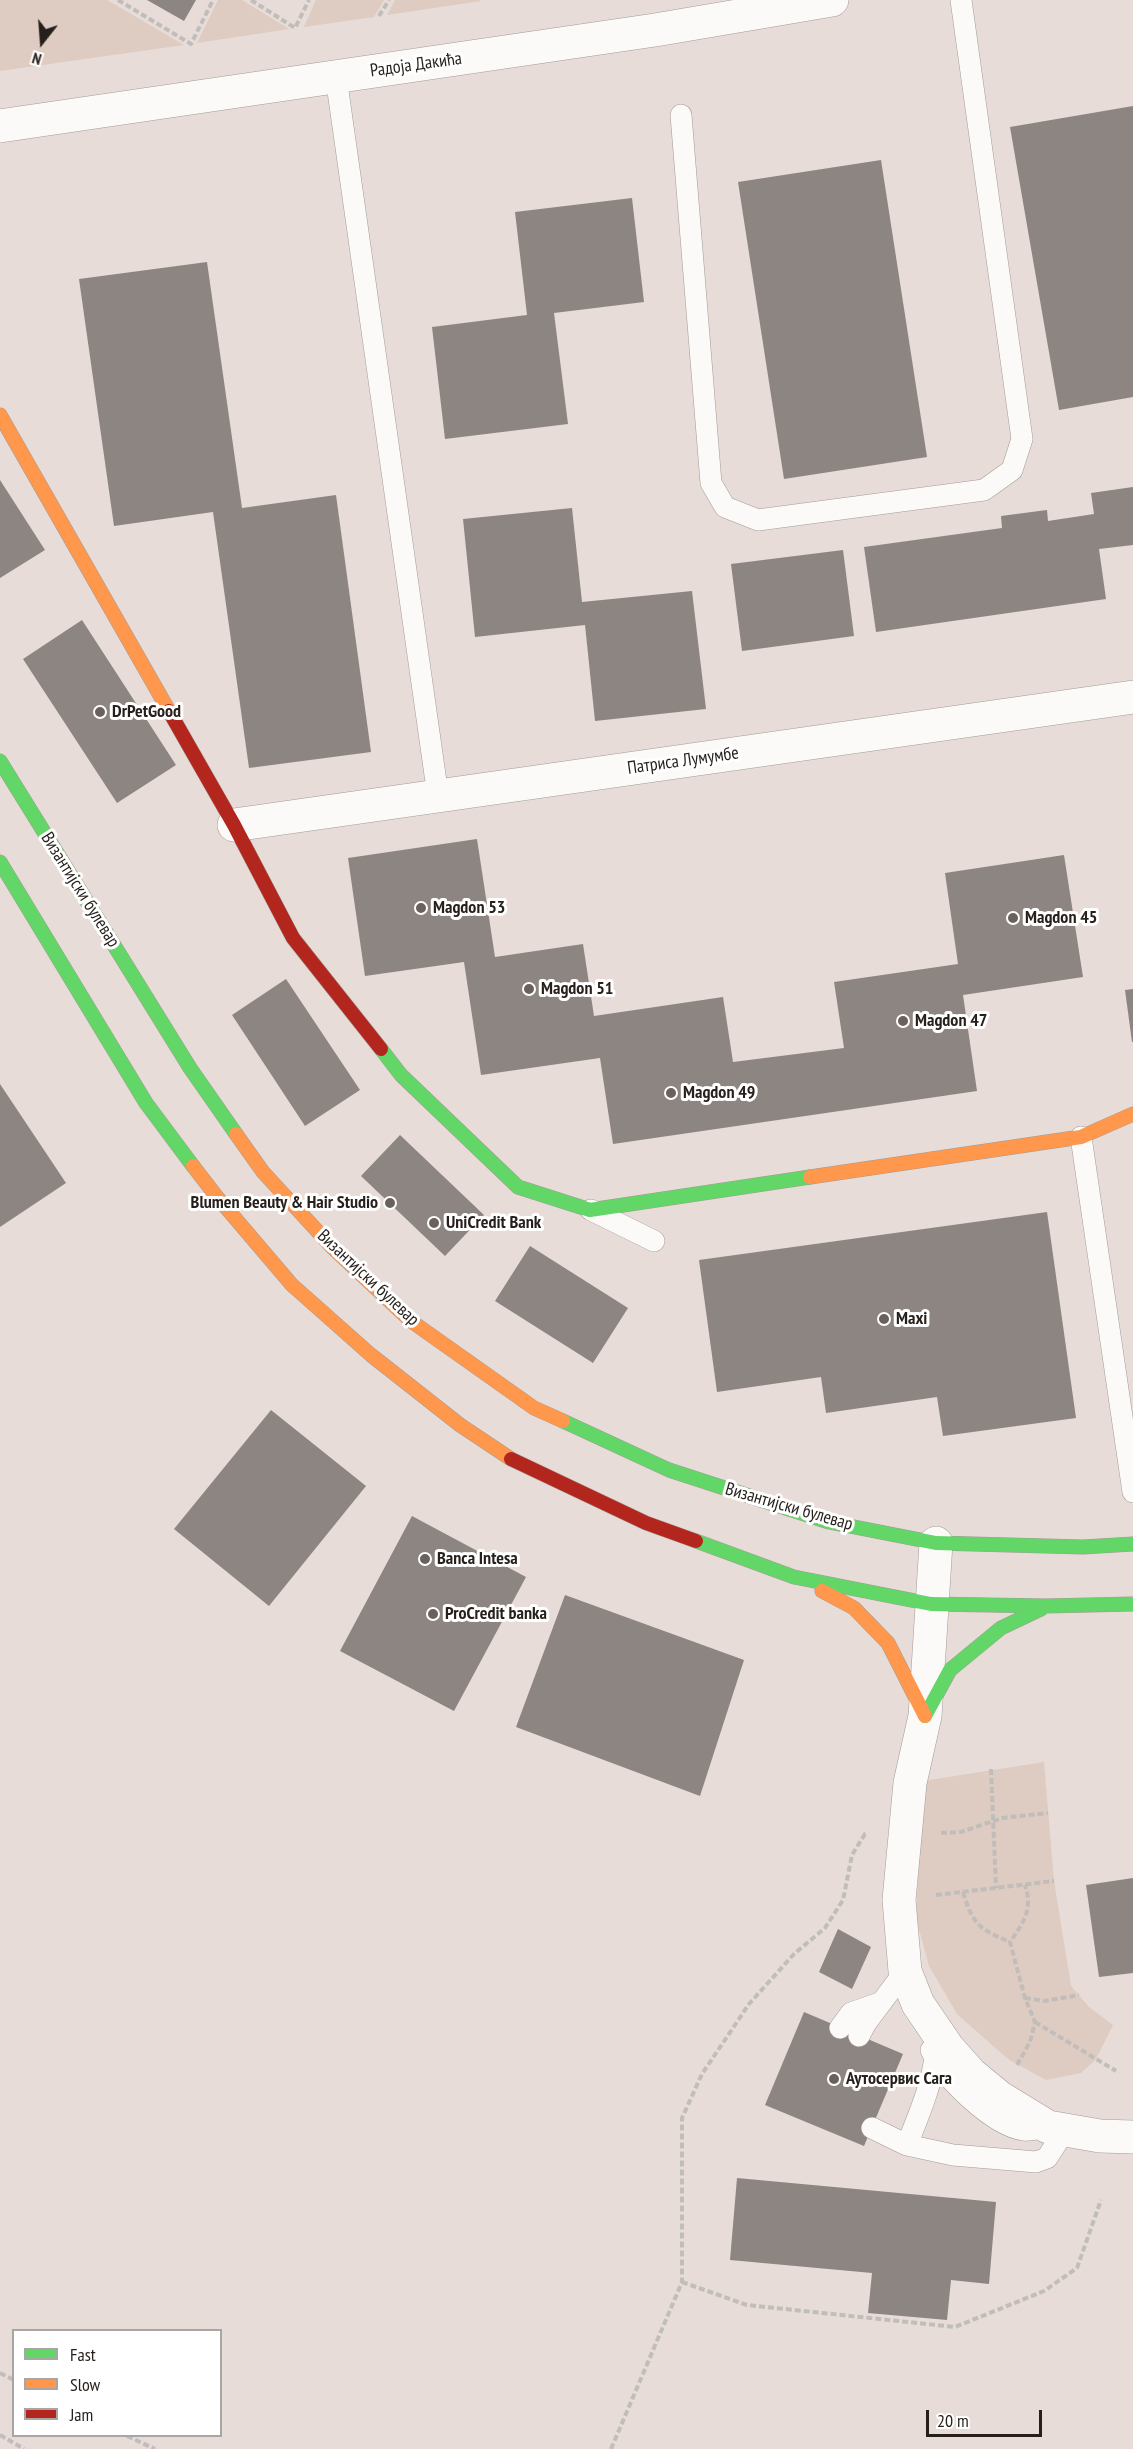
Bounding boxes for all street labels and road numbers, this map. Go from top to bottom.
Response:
street label: Радоја Дакића [369,48,463,82]
street label: Патриса Лумумбе [626,743,740,779]
street label: Византијски булевар [36,829,124,951]
street label: Византијски булевар [313,1225,423,1331]
street label: Византијски булевар [723,1478,855,1536]

